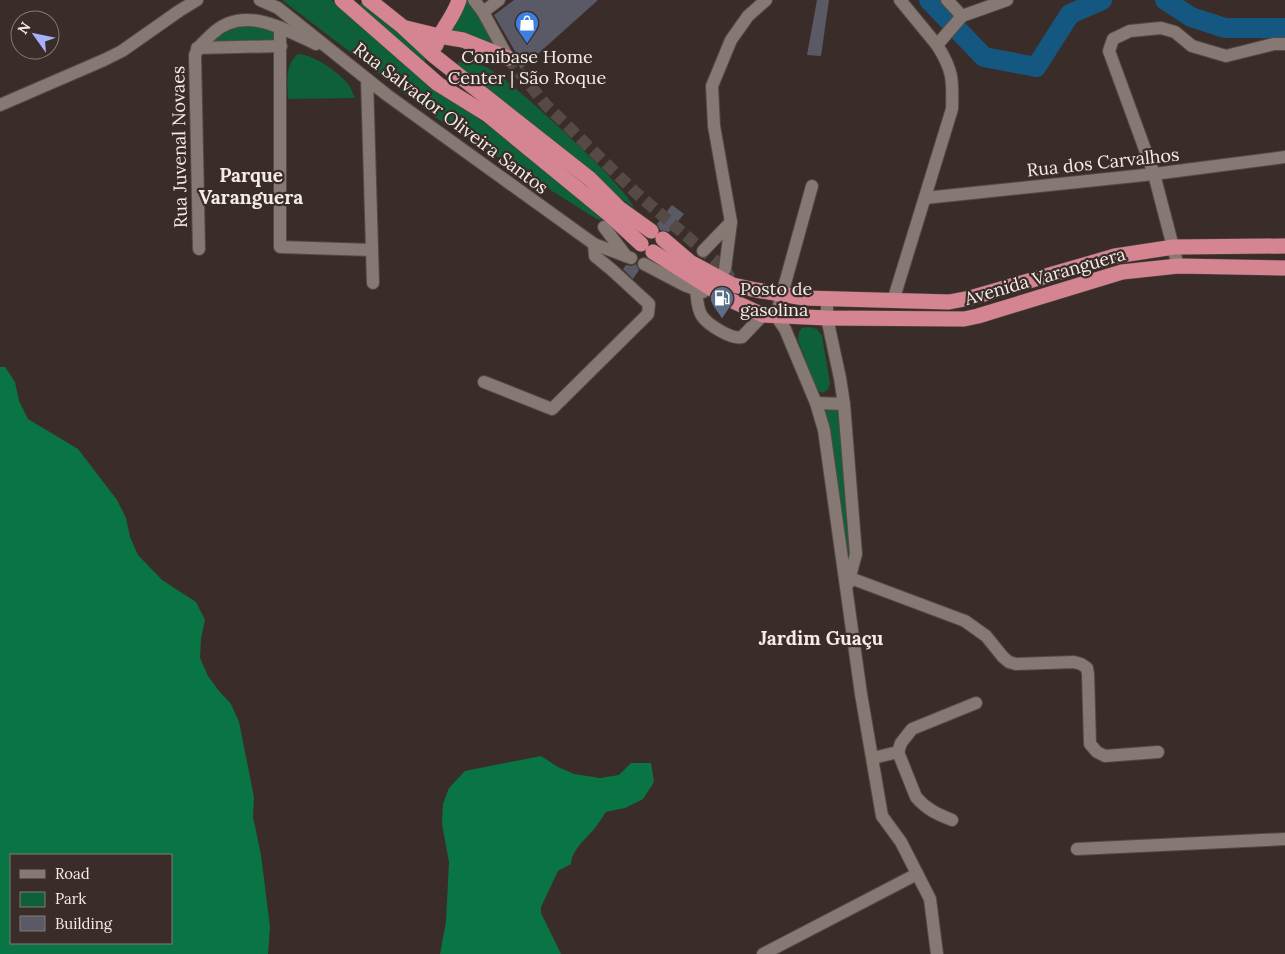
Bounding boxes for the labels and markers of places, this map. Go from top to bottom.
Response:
shop icon: Conibase Home Center | São Roque [514,10,540,44]
place label: Conibase Home Center | São Roque [448,45,607,89]
place label: Posto de gasolina [740,277,813,321]
fuel station icon: Posto de gasolina [709,285,735,319]

